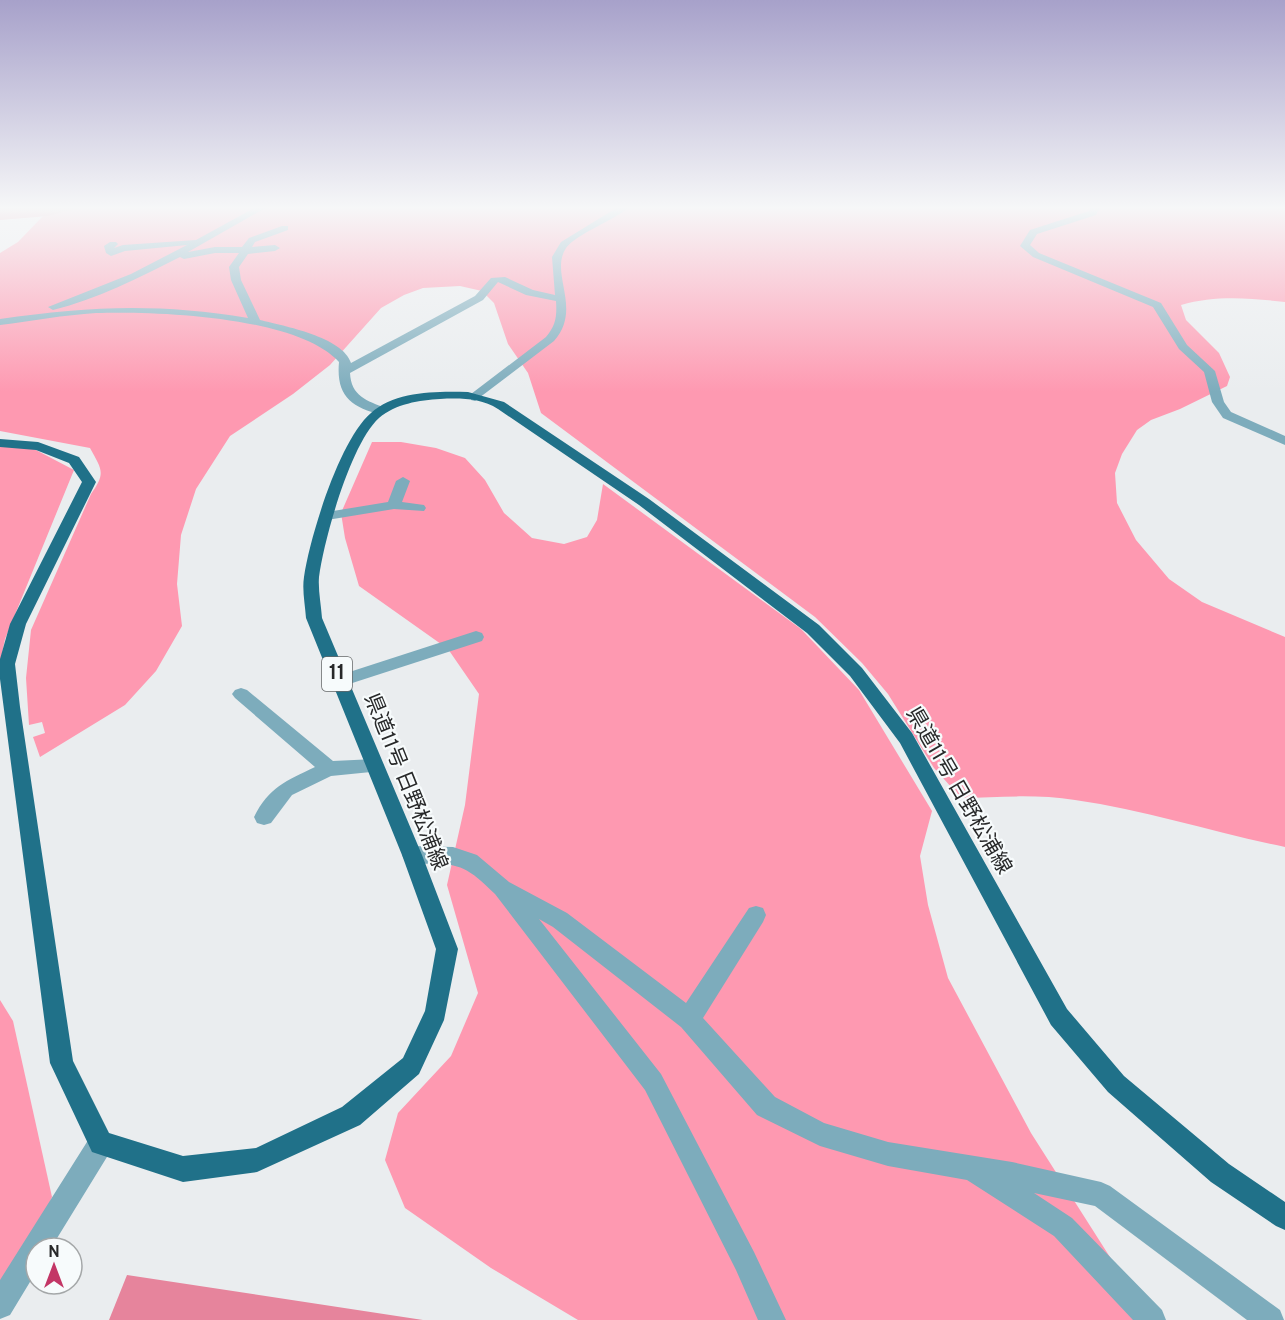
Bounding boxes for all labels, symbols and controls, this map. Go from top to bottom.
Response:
road number: 11 [322,657,352,691]
street label: 県道11号 日野松浦線 [357,690,453,874]
street label: 県道11号 日野松浦線 [899,703,1017,879]
north arrow [24,1236,84,1296]
text: N [48,1243,60,1263]

